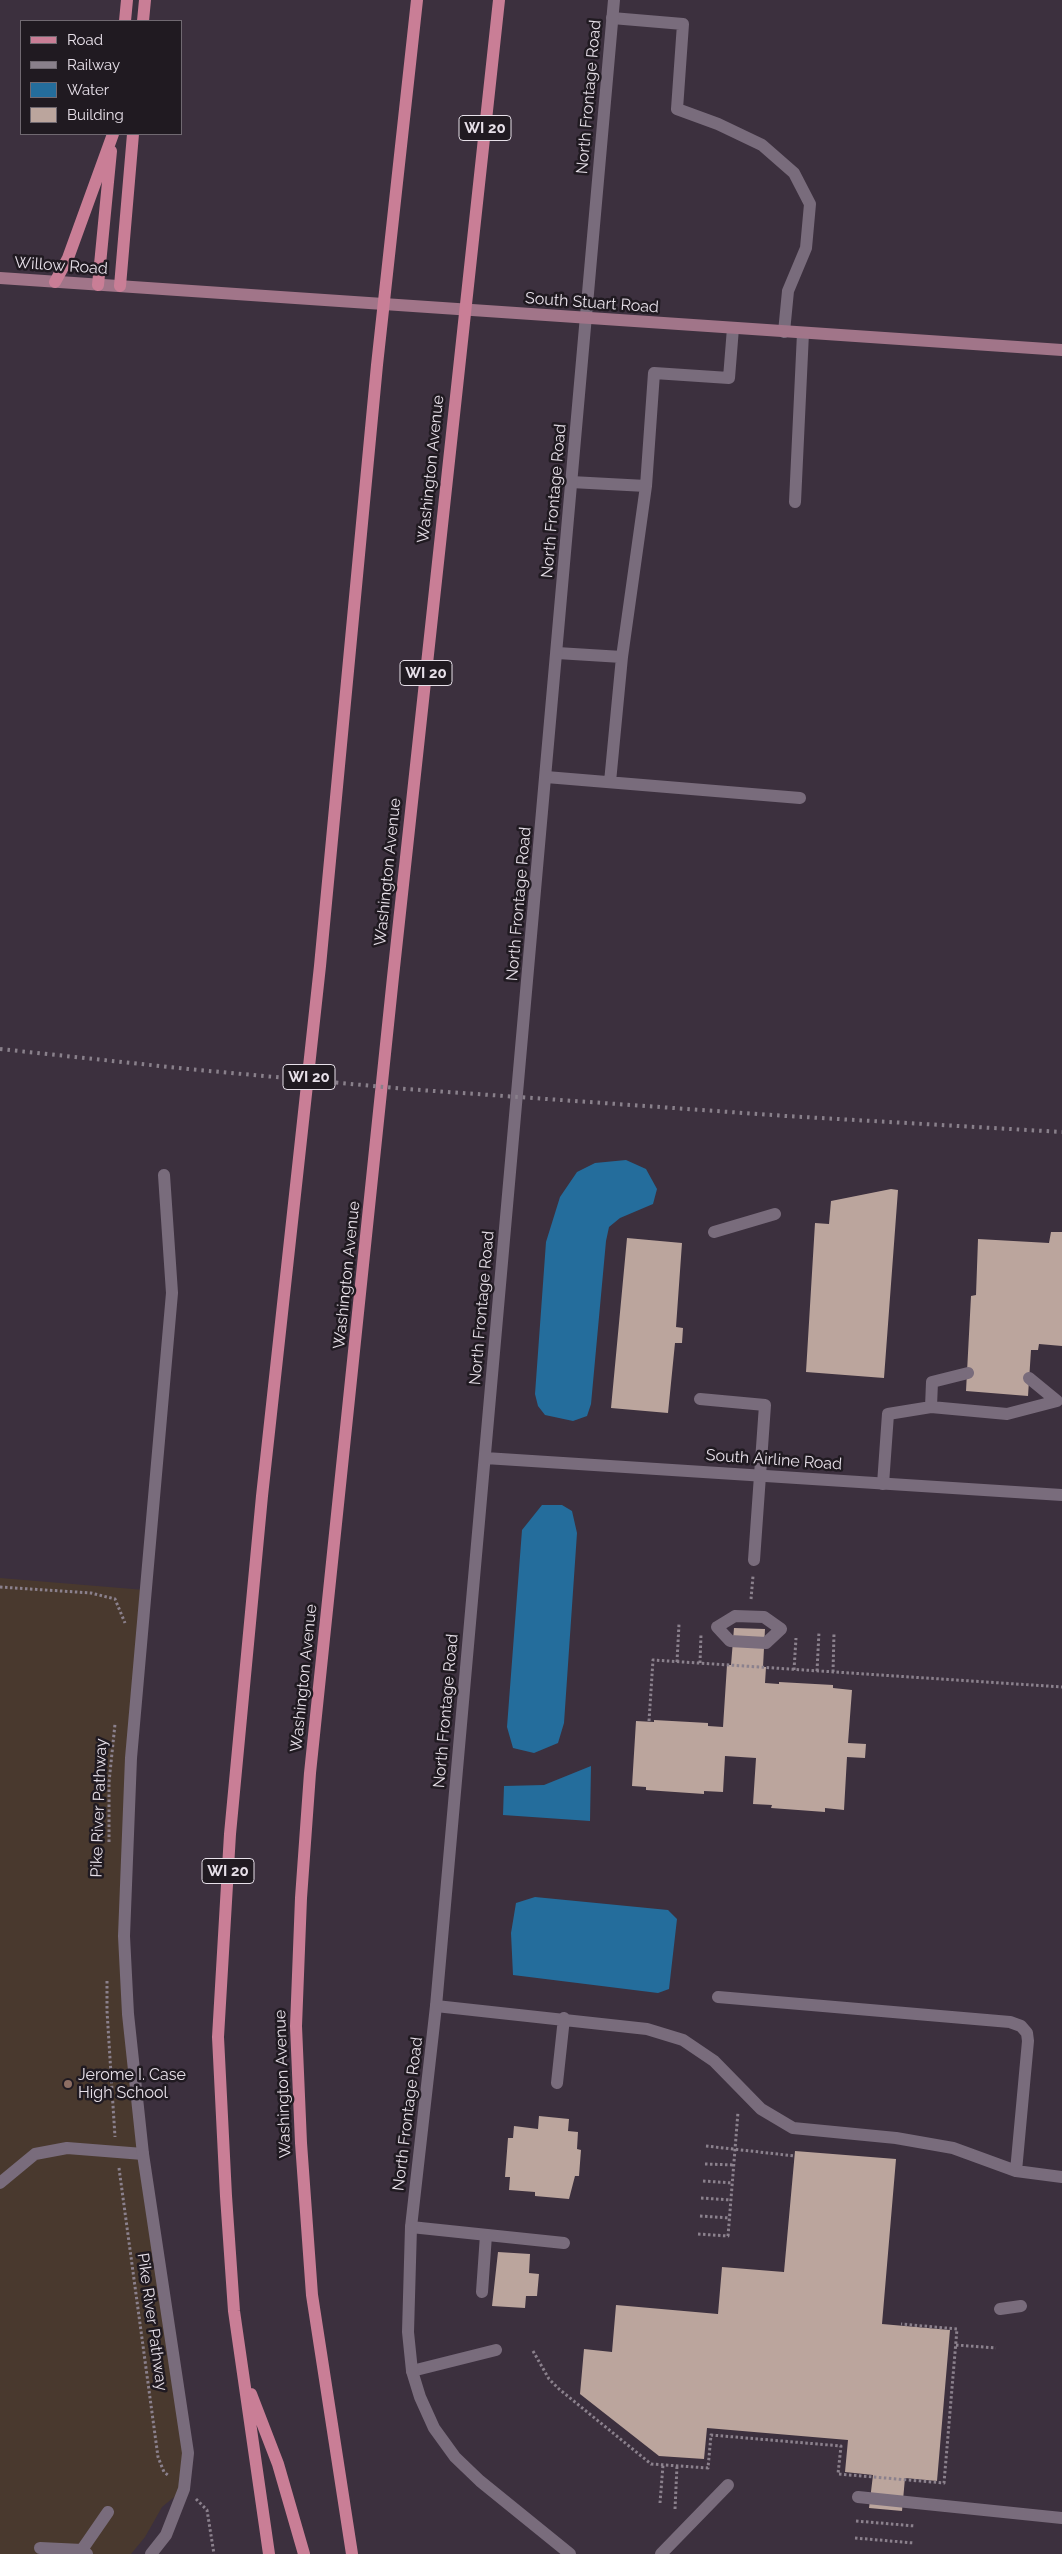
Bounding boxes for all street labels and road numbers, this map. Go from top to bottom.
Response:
street label: North Frontage Road [573,19,605,175]
road number: WI 20 [459,116,511,140]
street label: Willow Road [14,253,108,279]
street label: South Stuart Road [524,289,660,317]
street label: Washington Avenue [414,394,448,544]
street label: North Frontage Road [538,423,570,579]
road number: WI 20 [400,660,452,686]
street label: Washington Avenue [371,797,405,947]
street label: North Frontage Road [503,826,535,982]
road number: WI 20 [283,1064,335,1090]
street label: Washington Avenue [330,1200,364,1350]
street label: North Frontage Road [466,1230,498,1386]
street label: South Airline Road [705,1446,843,1474]
street label: Washington Avenue [287,1603,321,1753]
street label: North Frontage Road [430,1633,462,1789]
street label: Pike River Pathway [87,1738,111,1878]
road number: WI 20 [202,1858,254,1884]
street label: Washington Avenue [271,2009,295,2159]
street label: North Frontage Road [389,2036,427,2192]
street label: Pike River Pathway [133,2252,171,2392]

